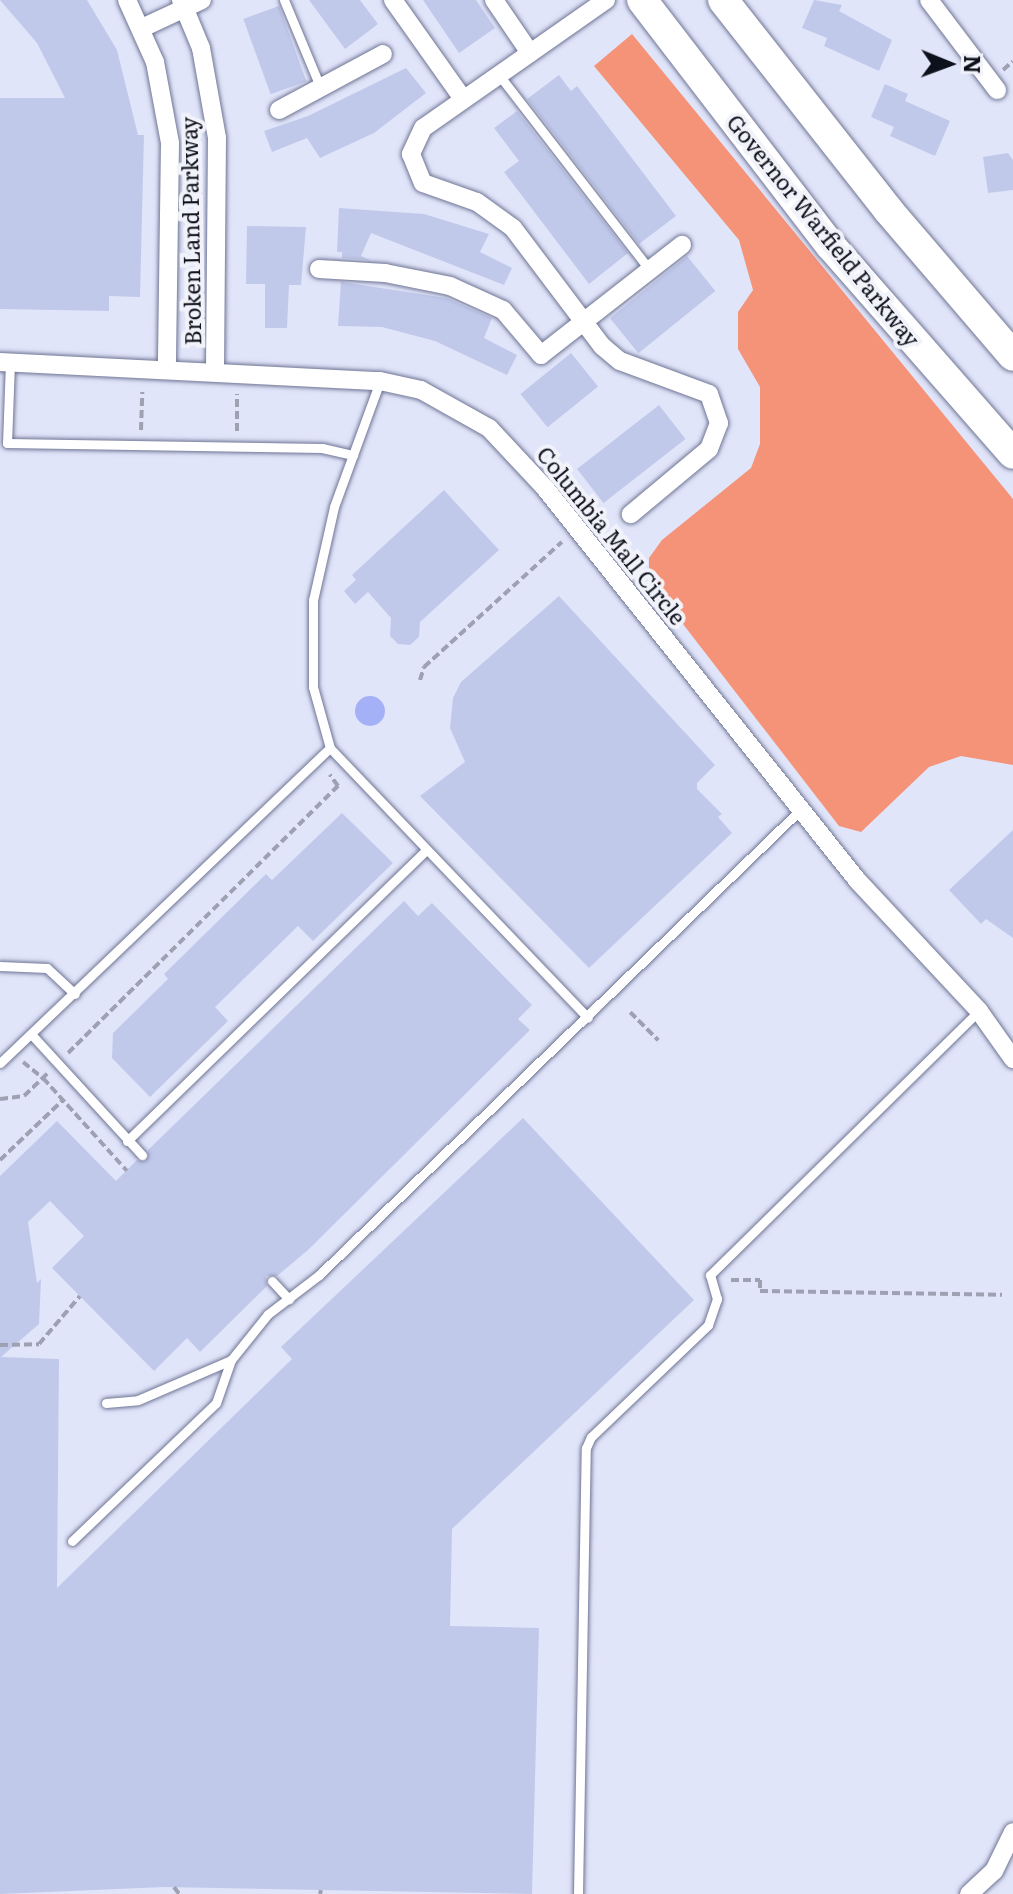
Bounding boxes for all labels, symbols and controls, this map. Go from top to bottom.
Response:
north arrow [909,24,989,104]
text: N [957,55,990,74]
street label: Governor Warfield Parkway [722,109,926,351]
street label: Broken Land Parkway [175,117,205,345]
street label: Columbia Mall Circle [532,441,692,629]

